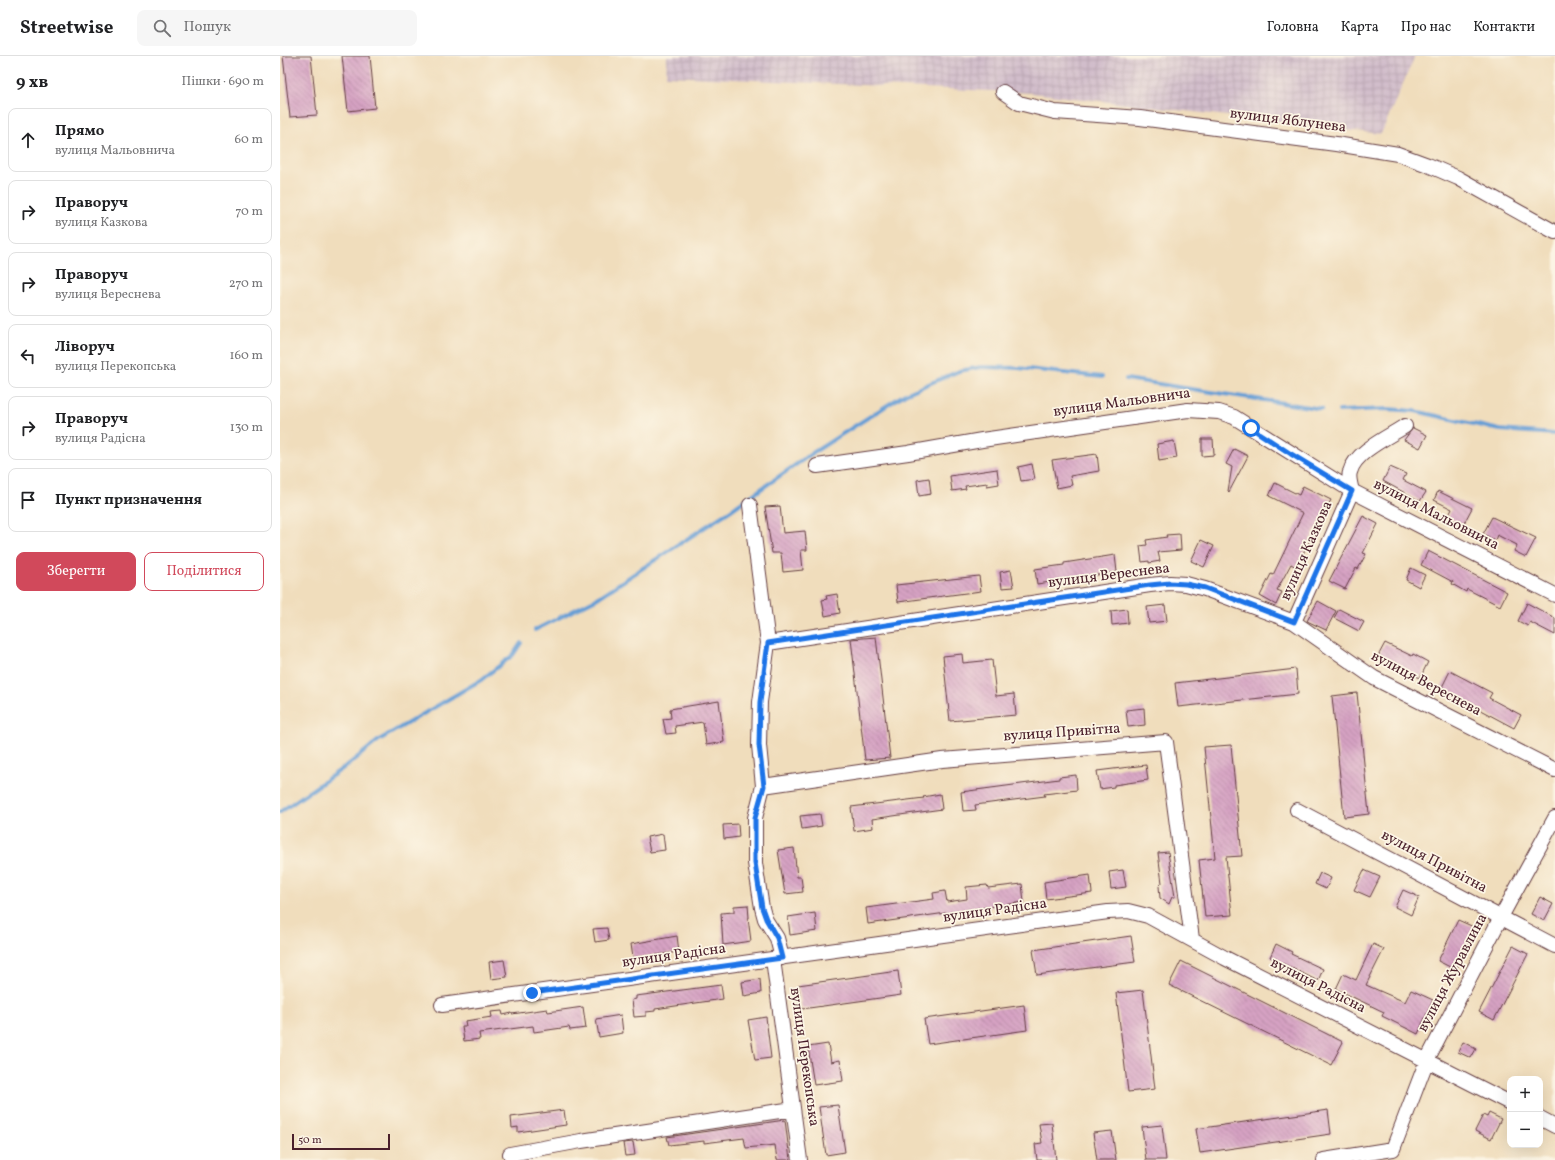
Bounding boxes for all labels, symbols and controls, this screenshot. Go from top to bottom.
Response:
search box [137,10,417,46]
text: Streetwise [20,15,113,41]
icon: search [151,17,173,39]
text: Пошук [183,17,231,38]
text: Головна [1267,18,1319,37]
text: Карта [1341,18,1379,37]
text: Про нас [1401,18,1451,37]
text: Контакти [1473,18,1535,37]
text: 9 хв [16,71,48,94]
text: Пішки · 690 m [182,73,264,91]
street label: вулиця Яблунева [1229,103,1347,139]
text: Прямо [55,121,104,142]
icon: ahead [17,129,39,151]
text: 60 m [235,131,263,149]
text: вулиця Мальовнича [55,142,175,160]
text: Праворуч [55,193,128,214]
icon: right [17,201,39,223]
text: 70 m [235,203,263,221]
text: вулиця Казкова [55,214,148,232]
text: Праворуч [55,265,128,286]
icon: right [17,273,39,295]
text: 270 m [229,275,263,293]
text: вулиця Вереснева [55,286,161,304]
text: Ліворуч [55,337,115,358]
icon: left [17,345,39,367]
text: 160 m [229,347,263,365]
text: вулиця Перекопська [55,358,176,376]
street label: вулиця Мальовнича [1052,383,1192,423]
text: Праворуч [55,409,128,430]
icon: right [17,417,39,439]
text: 130 m [230,419,263,437]
route start [1242,419,1260,437]
text: вулиця Радісна [55,430,146,448]
street label: вулиця Мальовнича [1370,474,1502,556]
icon: arrive [17,489,39,511]
text: Пункт призначення [55,490,202,511]
street label: вулиця Казкова [1276,498,1338,604]
button: Зберегти [16,552,136,591]
button: Поділитися [144,552,264,591]
street label: вулиця Вереснева [1047,558,1171,594]
street label: вулиця Вереснева [1367,646,1485,722]
street label: вулиця Привітна [1003,718,1121,748]
street label: вулиця Привітна [1377,825,1491,899]
street label: вулиця Радісна [942,893,1048,929]
street label: вулиця Журавлина [1413,910,1493,1036]
street label: вулиця Радісна [621,938,727,974]
street label: вулиця Радісна [1267,953,1369,1019]
route end [523,984,541,1002]
street label: вулиця Перекопська [784,986,824,1128]
map controls [1507,1076,1543,1148]
button: + [1507,1076,1543,1112]
button: − [1507,1112,1543,1148]
scale bar [292,1132,390,1151]
text: 50 m [298,1133,322,1148]

